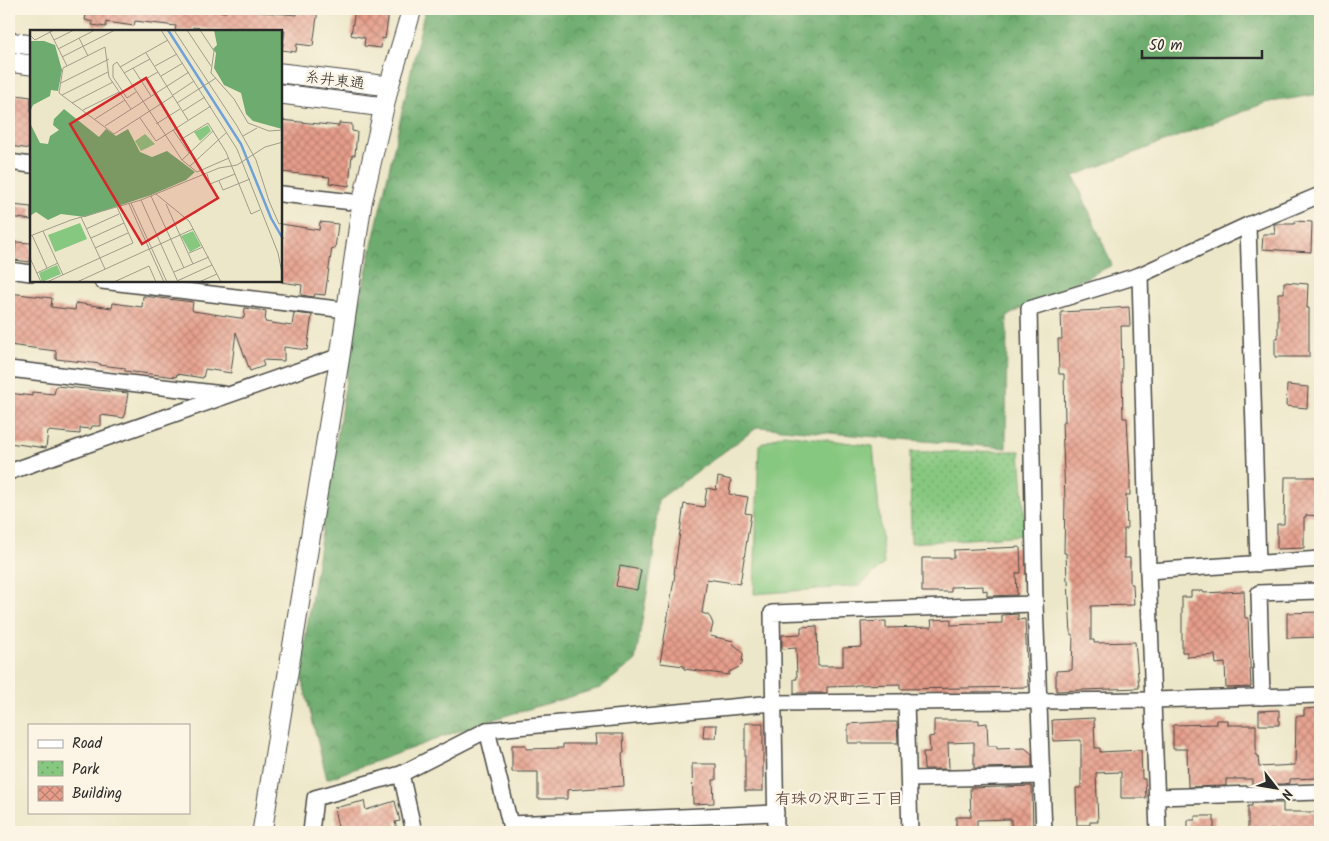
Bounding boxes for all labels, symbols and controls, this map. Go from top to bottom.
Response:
scale bar [1142,28,1262,60]
inset map [30,30,282,282]
text: 50 m [1149,34,1183,58]
street label: 糸井東通 [304,65,366,97]
legend [28,724,190,814]
text: Road [72,732,103,756]
text: Park [72,758,100,782]
north arrow [1252,764,1302,814]
text: Building [72,782,122,806]
text: N [1274,785,1298,804]
district label: 有珠の沢町三丁目 [775,787,903,812]

